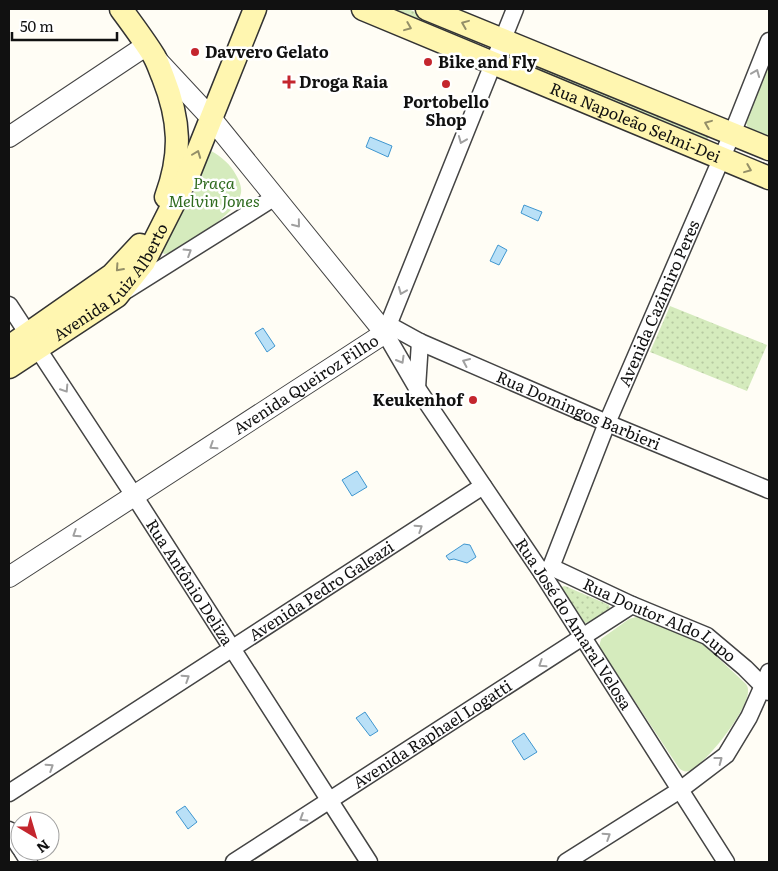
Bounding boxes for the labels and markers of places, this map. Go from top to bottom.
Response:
place label: Davvero Gelato [205,39,329,63]
marker: Davvero Gelato [189,46,201,58]
place label: Bike and Fly [438,49,537,73]
marker: Bike and Fly [422,56,434,68]
place label: Droga Raia [299,69,389,93]
marker: Droga Raia [283,76,295,88]
marker: Portobello Shop [440,78,452,90]
place label: Portobello Shop [403,89,489,131]
place label: Keukenhof [373,387,465,411]
marker: Keukenhof [467,394,479,406]

